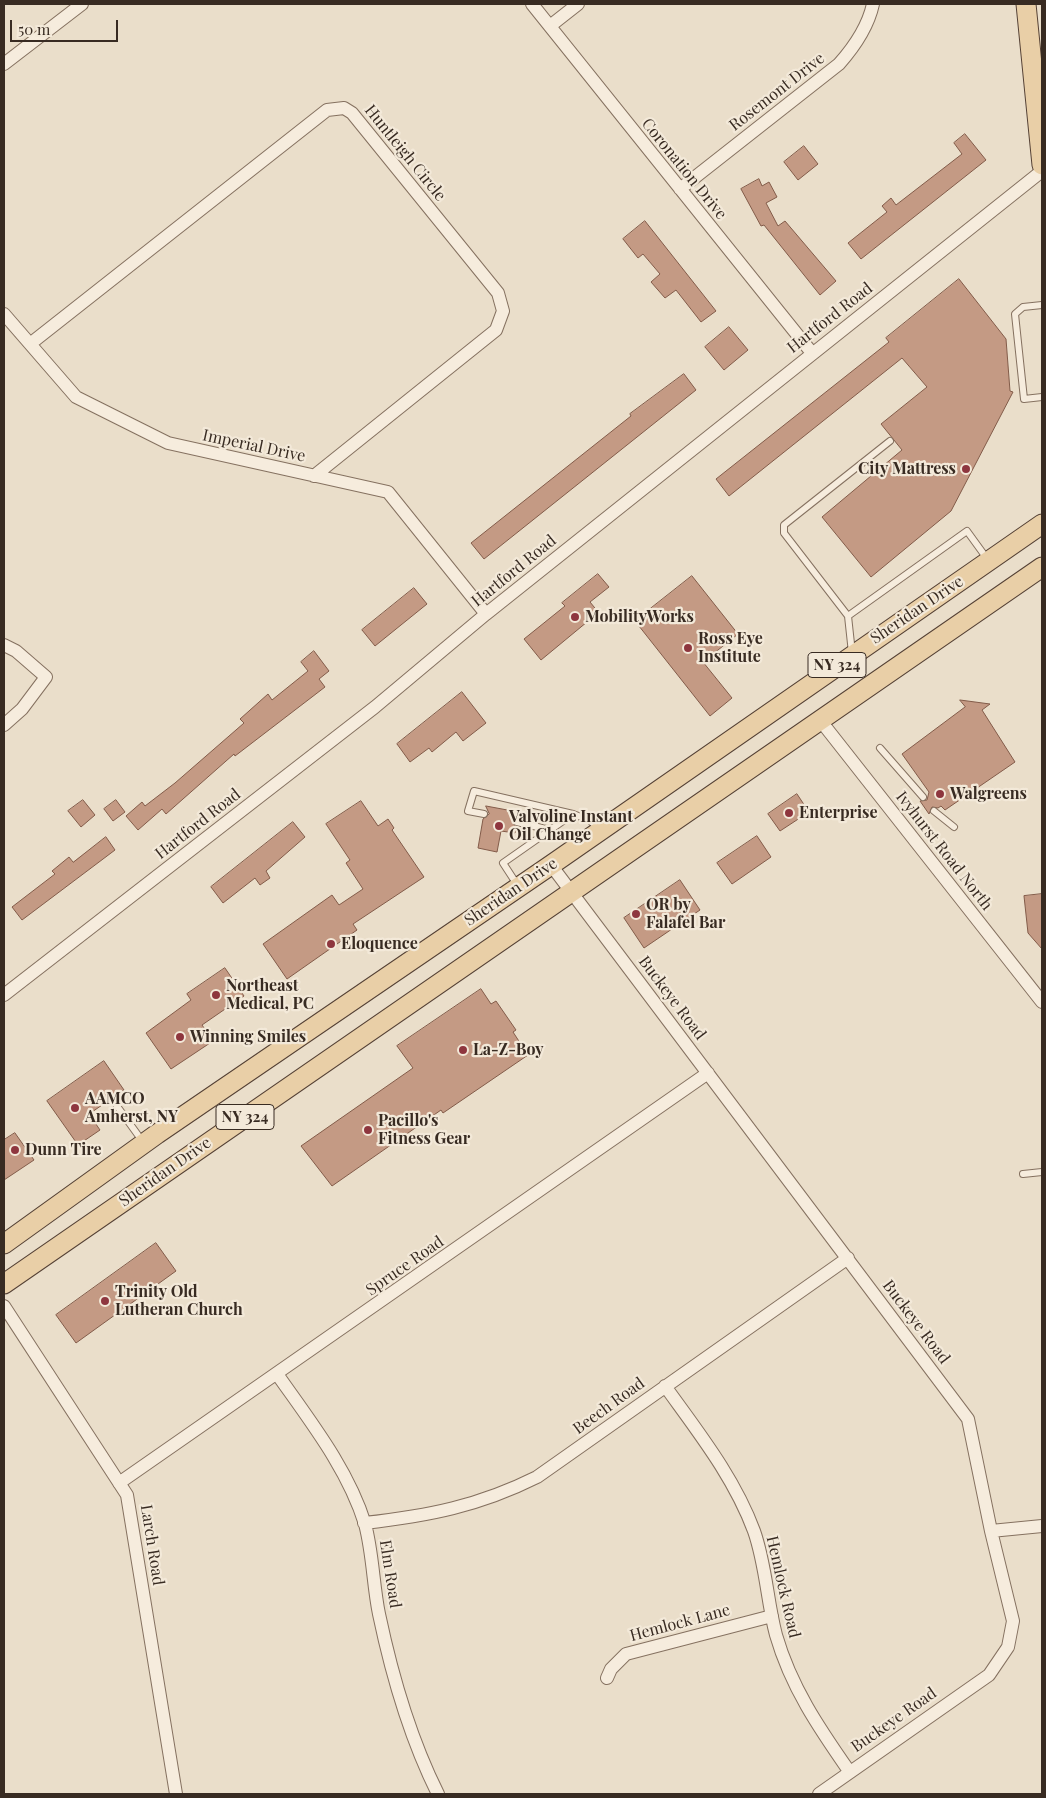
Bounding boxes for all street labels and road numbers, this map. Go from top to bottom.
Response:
street label: Rosemont Drive [725,49,829,135]
street label: Huntleigh Circle [360,101,450,205]
street label: Coronation Drive [637,115,731,223]
street label: Hartford Road [783,279,877,357]
street label: Imperial Drive [201,426,307,466]
street label: Hartford Road [468,531,560,611]
street label: Sheridan Drive [867,572,967,648]
road number: NY 324 [808,652,866,678]
street label: Hartford Road [151,785,245,863]
street label: Ivyhurst Road North [892,788,996,914]
street label: Sheridan Drive [461,854,561,930]
street label: Buckeye Road [634,952,710,1044]
road number: NY 324 [216,1104,274,1130]
street label: Sheridan Drive [115,1133,215,1211]
street label: Spruce Road [362,1232,448,1300]
street label: Buckeye Road [878,1276,954,1368]
street label: Beech Road [569,1374,649,1438]
street label: Larch Road [136,1503,168,1587]
street label: Hemlock Road [762,1534,804,1640]
street label: Elm Road [375,1538,405,1610]
street label: Hemlock Lane [628,1600,732,1646]
street label: Buckeye Road [848,1684,940,1756]

